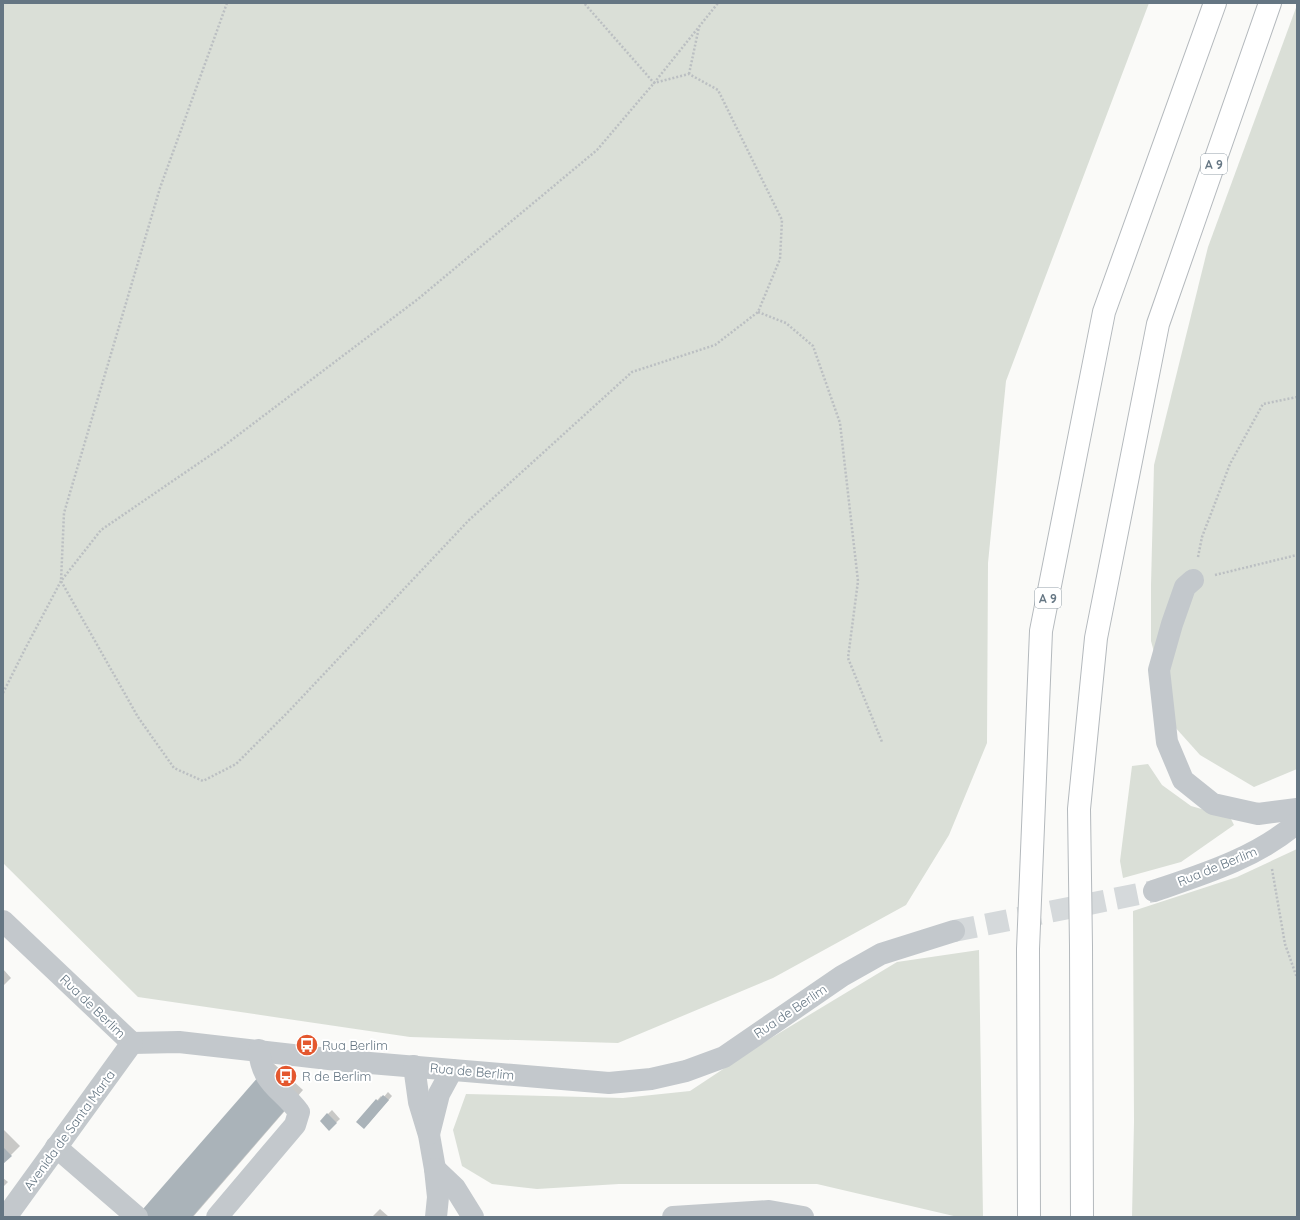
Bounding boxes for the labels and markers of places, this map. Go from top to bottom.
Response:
bus stop icon: Rua Berlim [294,1032,320,1058]
place label: Rua Berlim [322,1037,388,1053]
bus stop icon: R de Berlim [273,1063,299,1089]
place label: R de Berlim [302,1068,371,1084]

